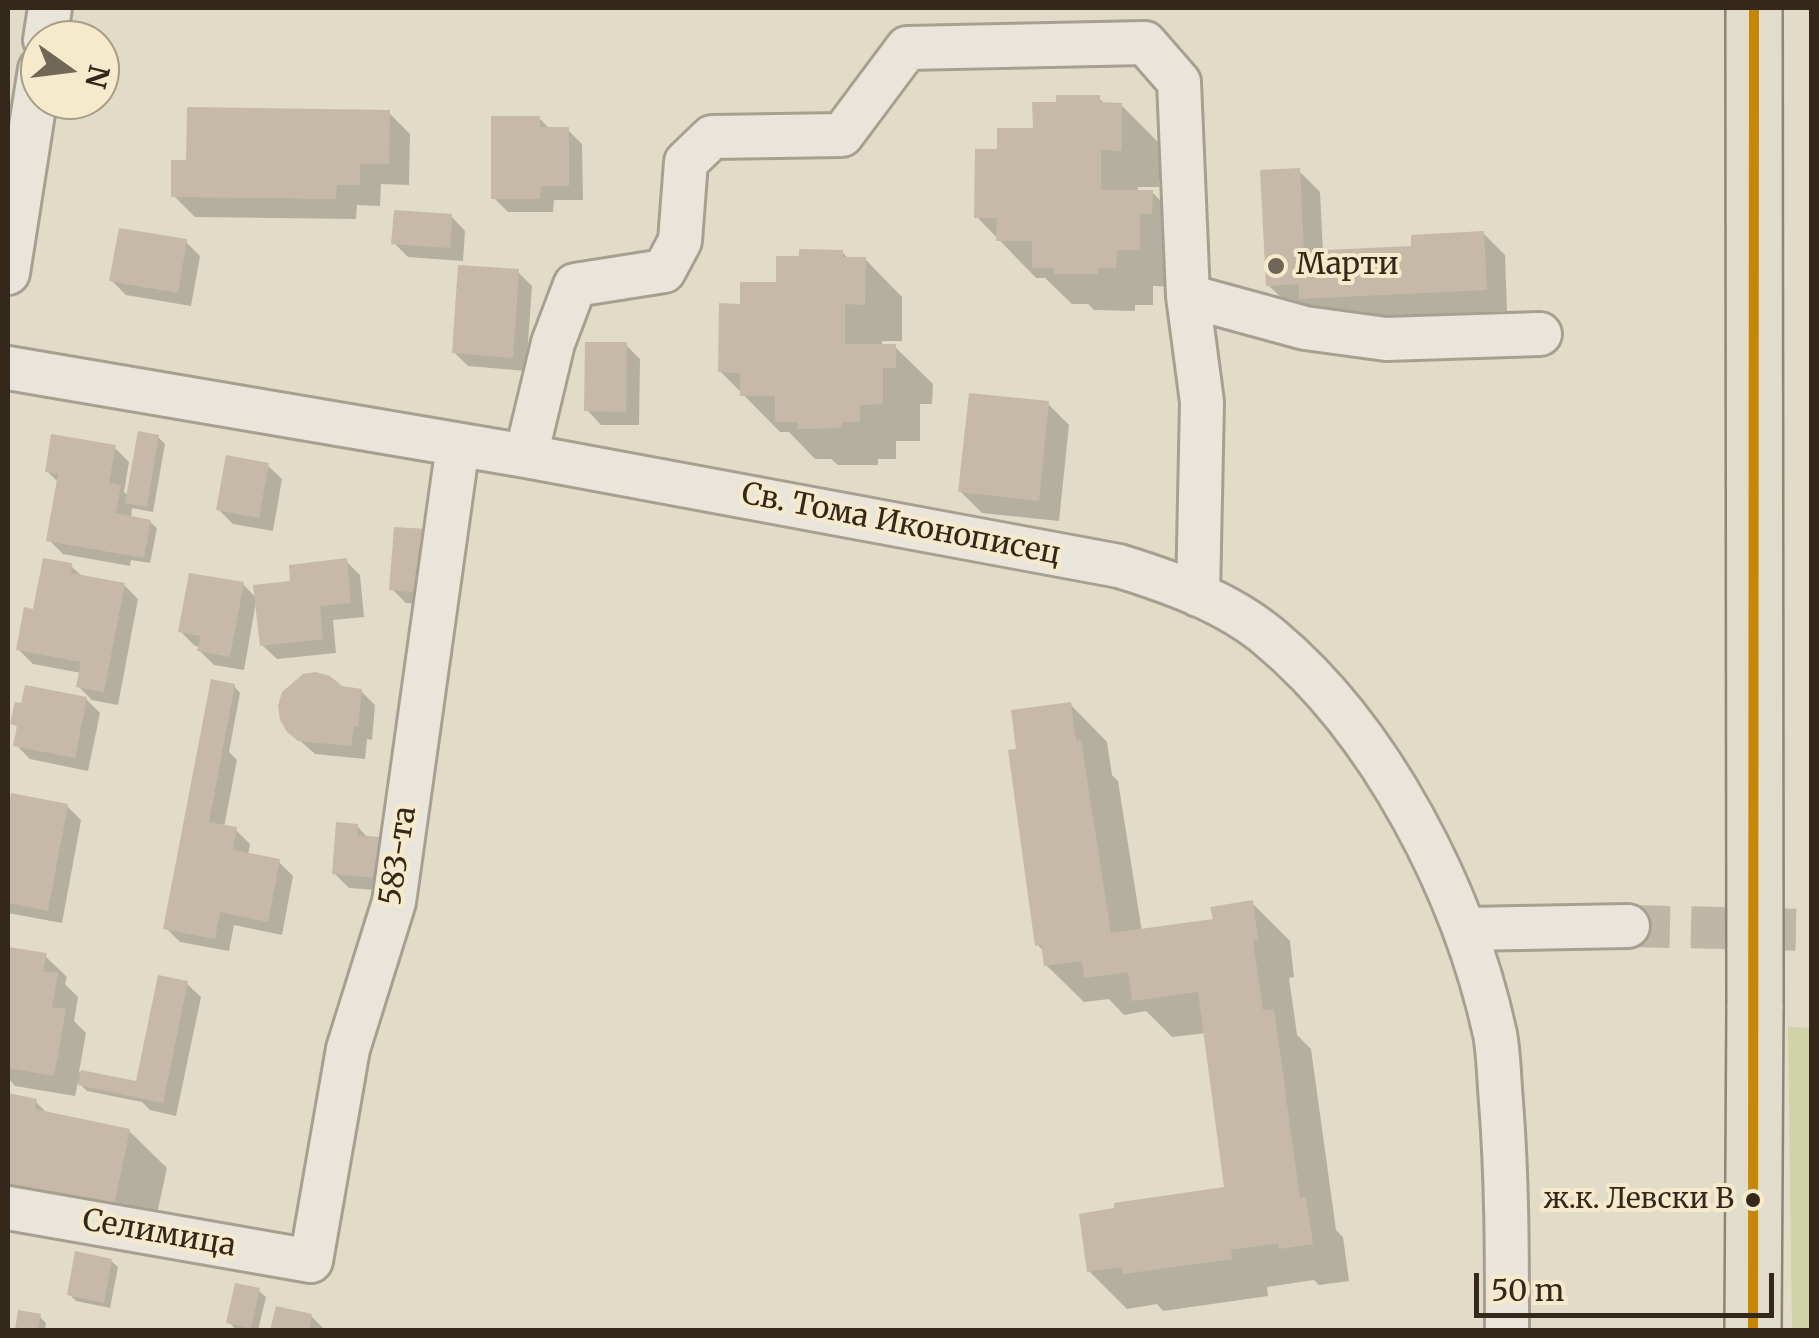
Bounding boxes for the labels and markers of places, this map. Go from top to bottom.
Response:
place label: Марти [1296,248,1399,284]
marker: Марти [1265,255,1287,277]
place label: ж.к. Левски В [1543,1183,1734,1217]
marker: ж.к. Левски В [1743,1190,1763,1210]

